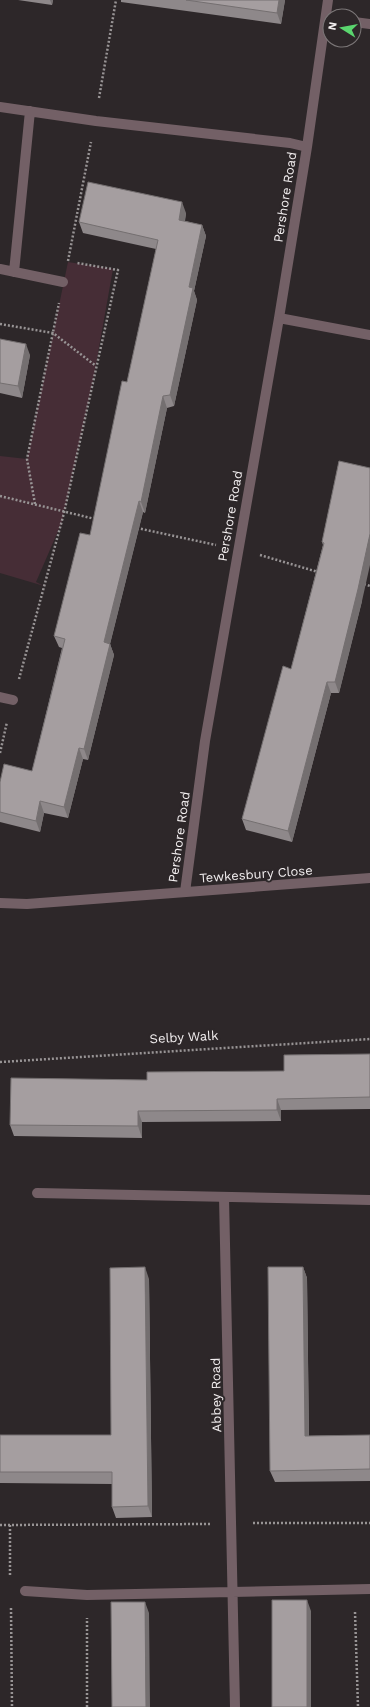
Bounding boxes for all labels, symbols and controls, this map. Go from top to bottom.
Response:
north arrow [322,8,362,48]
text: N [326,21,340,31]
street label: Pershore Road [270,150,300,244]
street label: Pershore Road [215,469,245,563]
street label: Pershore Road [165,790,193,884]
street label: Tewkesbury Close [199,863,313,885]
street label: Selby Walk [149,1028,219,1046]
street label: Abbey Road [208,1358,224,1432]

